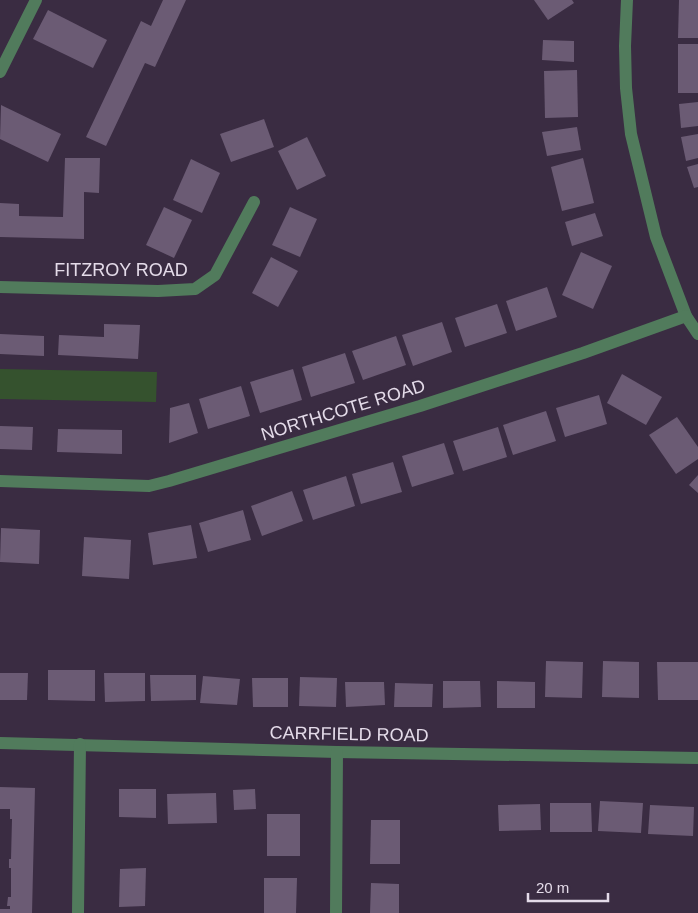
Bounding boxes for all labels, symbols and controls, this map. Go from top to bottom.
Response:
street label: FITZROY ROAD [54,260,188,280]
street label: NORTHCOTE ROAD [258,375,428,445]
street label: CARRFIELD ROAD [269,723,429,745]
scale bar [528,870,608,902]
text: 20 m [536,879,569,896]

